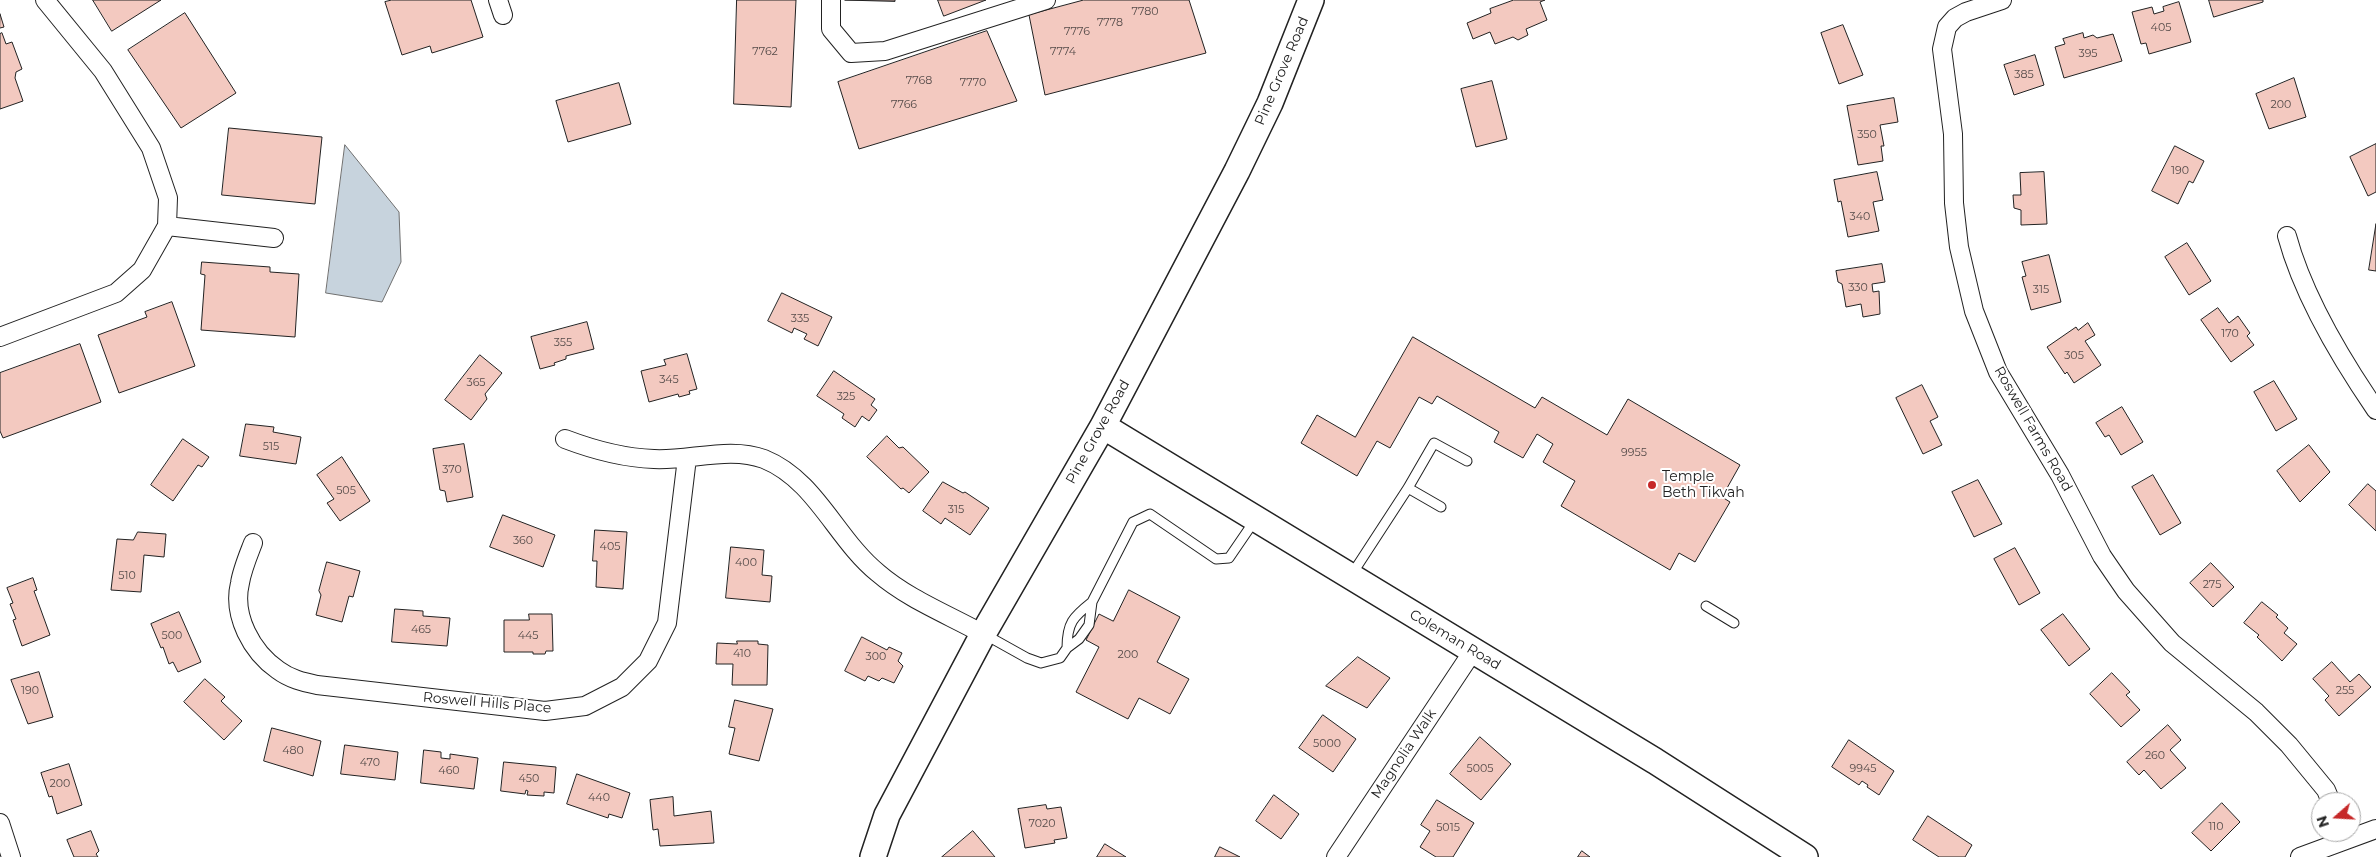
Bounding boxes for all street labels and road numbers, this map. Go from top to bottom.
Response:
street label: Pine Grove Road [1252,14,1312,128]
street label: Roswell Farms Road [1990,363,2076,495]
street label: Pine Grove Road [1062,377,1134,487]
street label: Coleman Road [1406,606,1504,674]
street label: Roswell Hills Place [422,689,552,717]
street label: Magnolia Walk [1368,706,1440,802]

